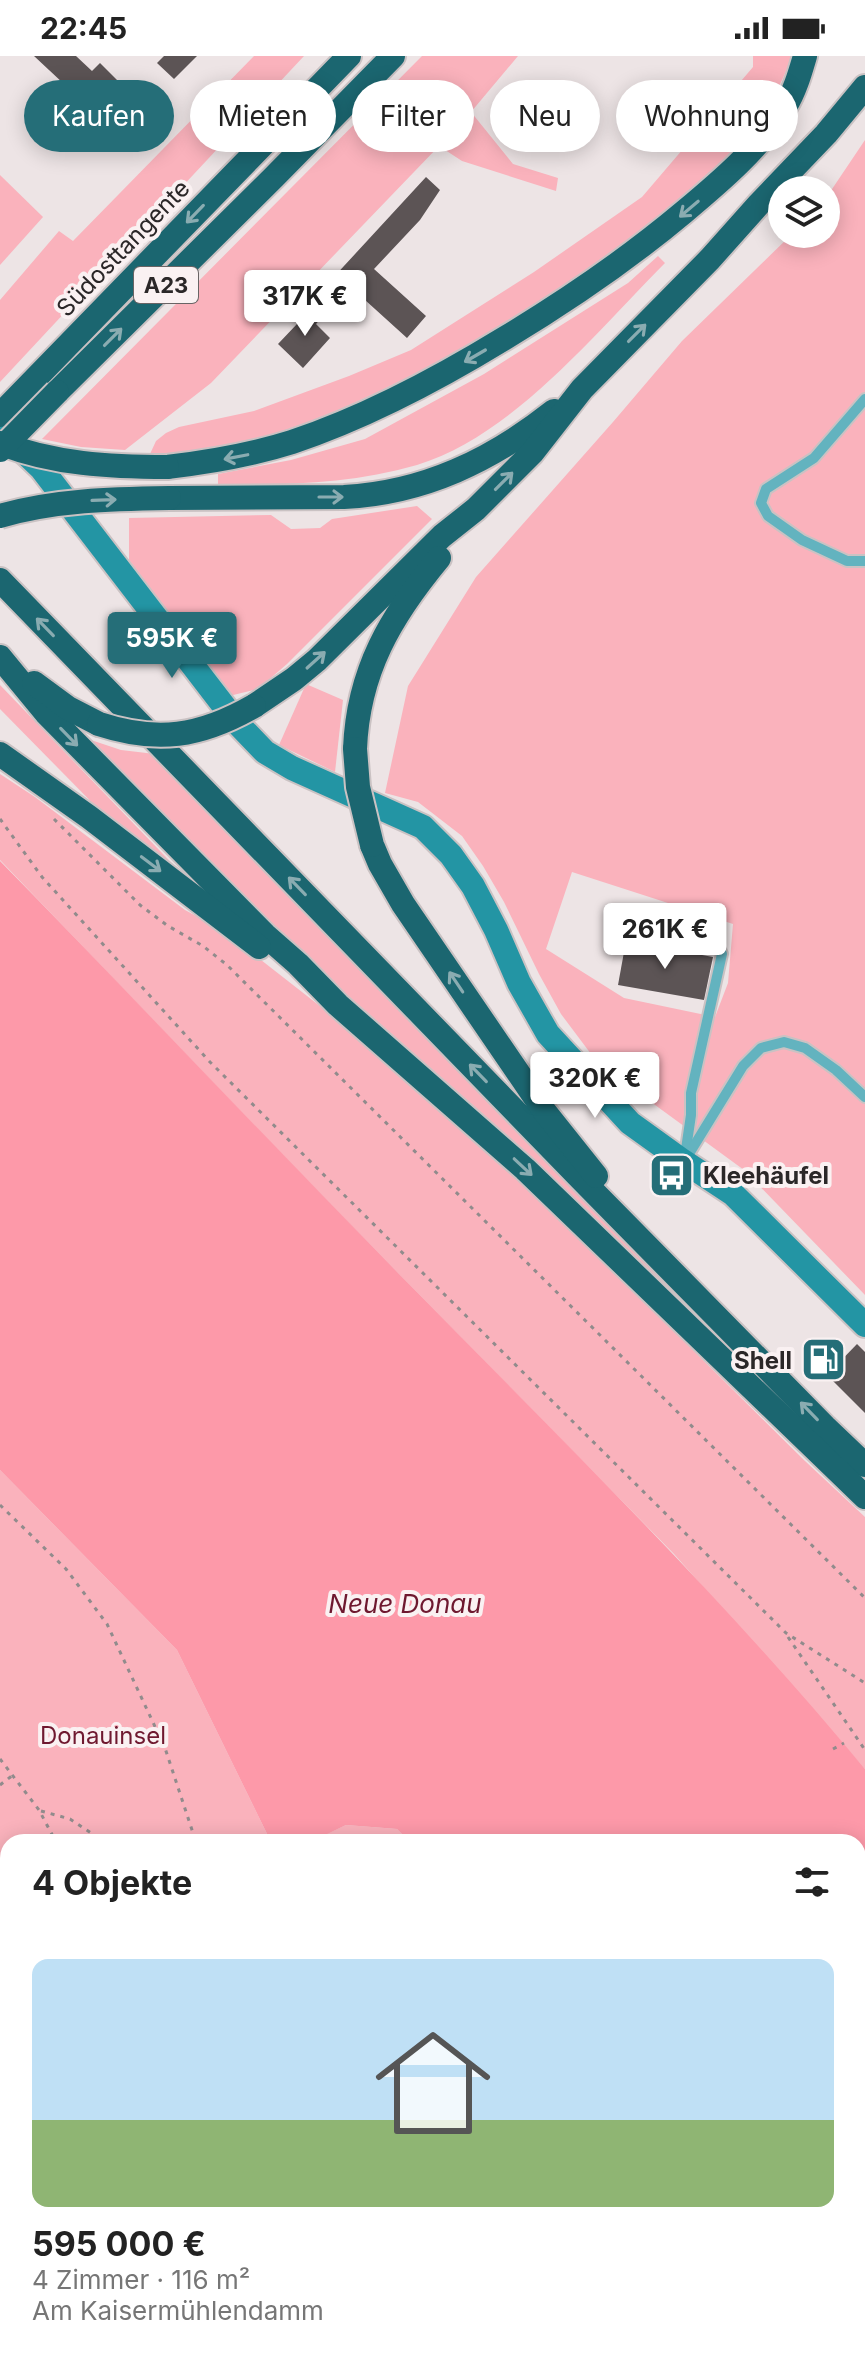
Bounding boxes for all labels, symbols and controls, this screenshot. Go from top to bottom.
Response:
text: 22:45 [40,10,127,46]
chip: Kaufen [24,80,174,152]
chip: Mieten [190,80,336,152]
chip: Filter [352,80,474,152]
chip: Neu [490,80,600,152]
chip: Wohnung [616,80,798,152]
street label: Südosttangente [50,174,196,322]
map controls [768,176,840,248]
button: layers [768,176,840,248]
one-way arrow [679,200,699,218]
one-way arrow [186,204,205,223]
road number: A23 [134,267,198,303]
pin: 317K € [240,270,370,338]
text: 317K € [262,280,348,311]
one-way arrow [627,324,646,343]
one-way arrow [103,328,122,347]
one-way arrow [464,348,487,364]
one-way arrow [224,450,250,465]
one-way arrow [494,472,513,491]
one-way arrow [317,489,344,505]
one-way arrow [90,492,117,507]
pin: 595K € [107,612,237,680]
one-way arrow [36,618,55,637]
text: 595K € [126,622,218,653]
one-way arrow [306,650,326,669]
one-way arrow [60,727,79,747]
one-way arrow [140,856,161,873]
one-way arrow [288,877,307,896]
pin: 261K € [600,903,730,971]
text: 261K € [621,913,709,944]
one-way arrow [448,972,464,994]
pin: 320K € [530,1052,660,1120]
text: 320K € [548,1062,642,1093]
one-way arrow [469,1064,488,1083]
bus stop icon: Kleehäufel [648,1151,696,1199]
one-way arrow [513,1158,533,1176]
place label: Kleehäufel [703,1161,829,1190]
fuel station icon: Shell [799,1336,847,1384]
place label: Shell [734,1346,792,1375]
one-way arrow [800,1402,819,1421]
water label: Neue Donau [328,1588,482,1619]
park label: Donauinsel [40,1721,166,1750]
icon: filters [790,1860,834,1904]
text: 4 Objekte [32,1862,192,1903]
icon: home [361,2011,505,2155]
text: 595 000 € [32,2223,206,2264]
text: 4 Zimmer · 116 m² [32,2264,250,2295]
text: Am Kaisermühlendamm [32,2295,324,2326]

